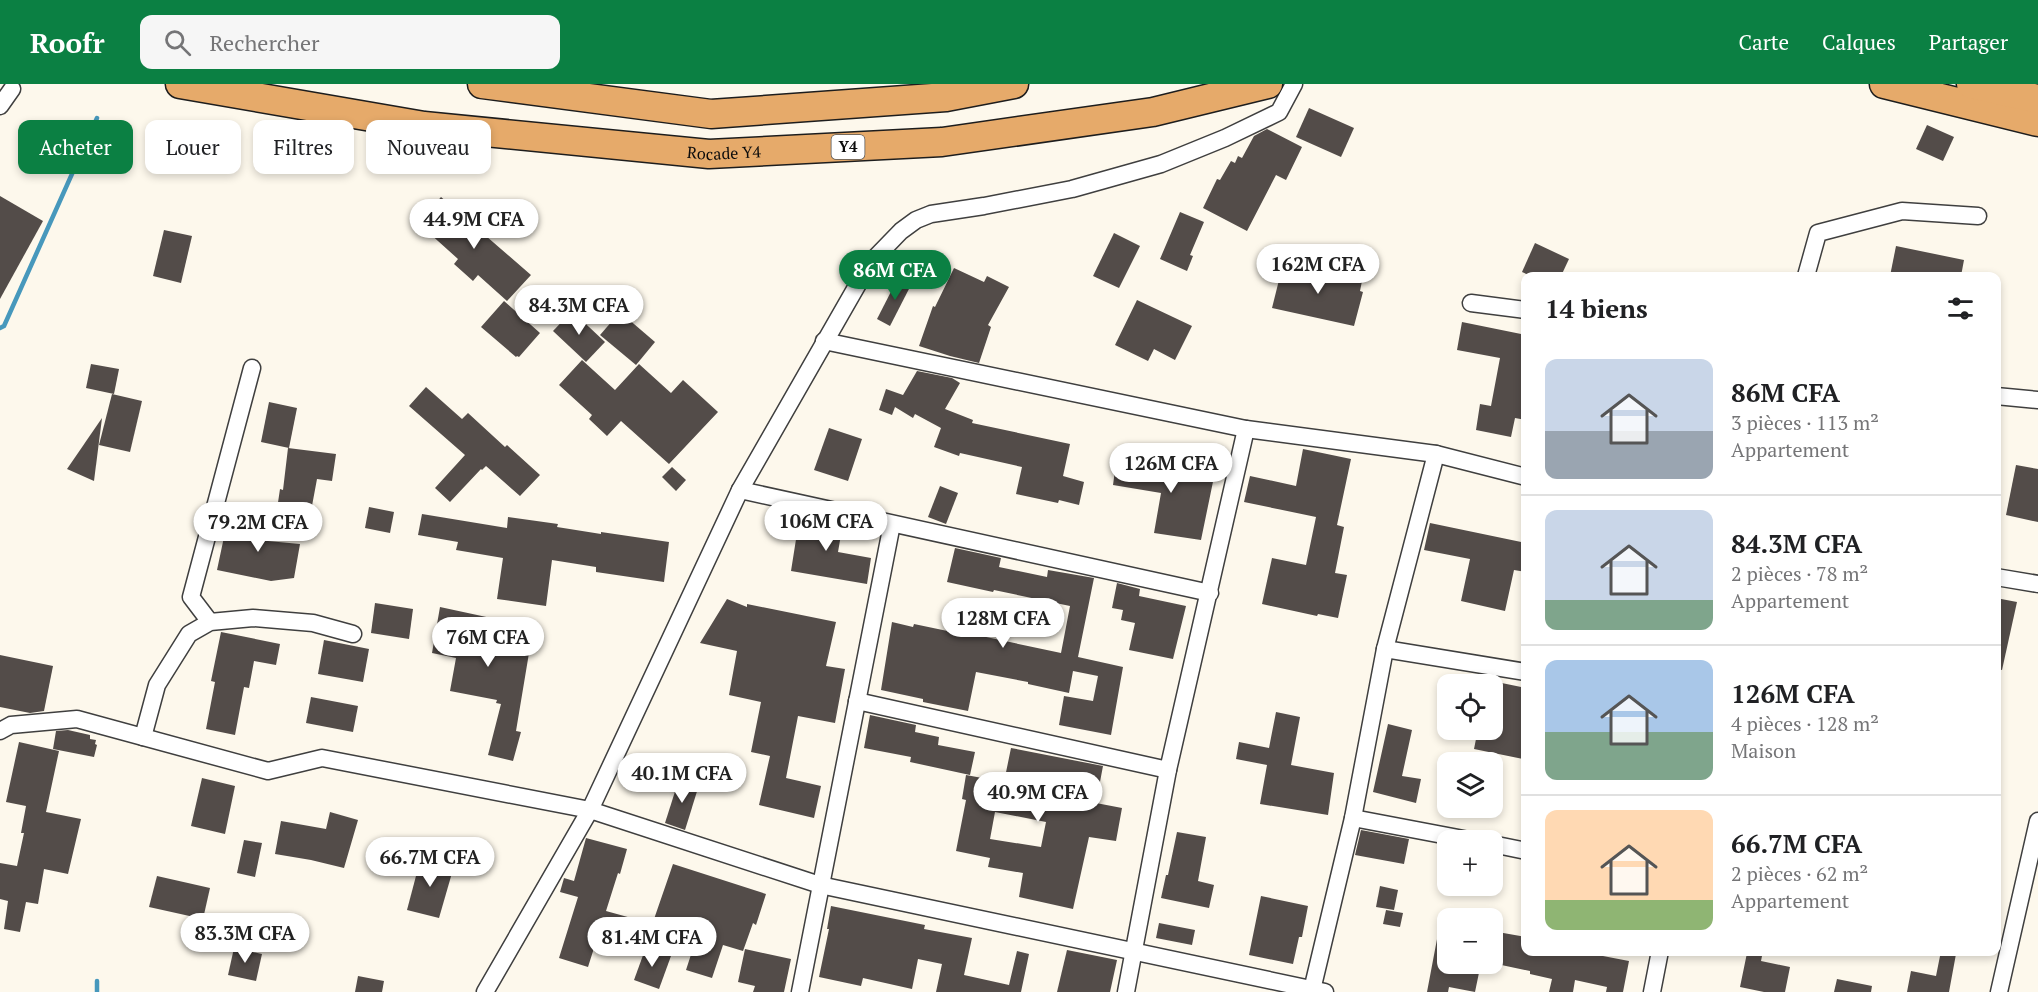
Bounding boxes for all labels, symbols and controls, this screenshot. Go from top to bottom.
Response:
search box [140,15,560,69]
text: Roofr [30,24,104,61]
icon: search [161,26,194,59]
text: Rechercher [209,28,320,57]
text: Carte [1739,28,1789,56]
text: Calques [1822,28,1896,56]
text: Partager [1929,28,2008,56]
chip: Acheter [18,120,133,174]
chip: Louer [145,120,241,174]
chip: Filtres [253,120,354,174]
chip: Nouveau [366,120,491,174]
road number: Y4 [832,135,864,159]
street label: Rocade Y4 [686,140,762,165]
pin: 44.9M CFA [405,199,543,250]
text: 44.9M CFA [423,205,525,232]
pin: 162M CFA [1256,244,1380,295]
pin: 86M CFA [840,250,950,301]
text: 162M CFA [1270,250,1366,277]
text: 86M CFA [853,256,937,283]
pin: 84.3M CFA [510,285,648,336]
text: 84.3M CFA [528,291,630,318]
text: 14 biens [1545,291,1648,325]
icon: filters [1944,292,1977,325]
text: 86M CFA [1731,375,1840,409]
icon: home [1593,383,1665,455]
text: 3 pièces · 113 m² [1731,409,1879,436]
text: Appartement [1731,436,1849,463]
pin: 126M CFA [1109,443,1233,494]
text: 126M CFA [1123,449,1219,476]
pin: 106M CFA [764,501,888,552]
pin: 79.2M CFA [189,502,327,553]
text: 106M CFA [778,507,874,534]
text: 79.2M CFA [207,508,309,535]
text: 84.3M CFA [1731,526,1862,560]
icon: home [1593,534,1665,606]
text: 2 pièces · 78 m² [1731,560,1868,587]
text: Appartement [1731,587,1849,614]
pin: 128M CFA [941,598,1065,649]
text: 128M CFA [955,604,1051,631]
pin: 76M CFA [433,617,543,668]
text: 76M CFA [446,623,530,650]
map controls [1437,674,1503,974]
button: locate [1437,674,1503,740]
text: 126M CFA [1731,676,1855,710]
icon: home [1593,684,1665,756]
text: 4 pièces · 128 m² [1731,710,1879,737]
text: Maison [1731,737,1796,764]
button: layers [1437,752,1503,818]
pin: 40.1M CFA [613,753,751,804]
text: 40.1M CFA [631,759,733,786]
pin: 40.9M CFA [969,772,1107,823]
text: 40.9M CFA [987,778,1089,805]
text: 66.7M CFA [1731,826,1862,860]
button: + [1437,830,1503,896]
icon: home [1593,834,1665,906]
pin: 66.7M CFA [361,837,499,888]
text: 66.7M CFA [379,843,481,870]
text: 2 pièces · 62 m² [1731,860,1868,887]
text: Appartement [1731,887,1849,914]
button: − [1437,908,1503,974]
pin: 83.3M CFA [176,913,314,964]
pin: 81.4M CFA [583,917,721,968]
text: 83.3M CFA [194,919,296,946]
text: 81.4M CFA [601,923,703,950]

